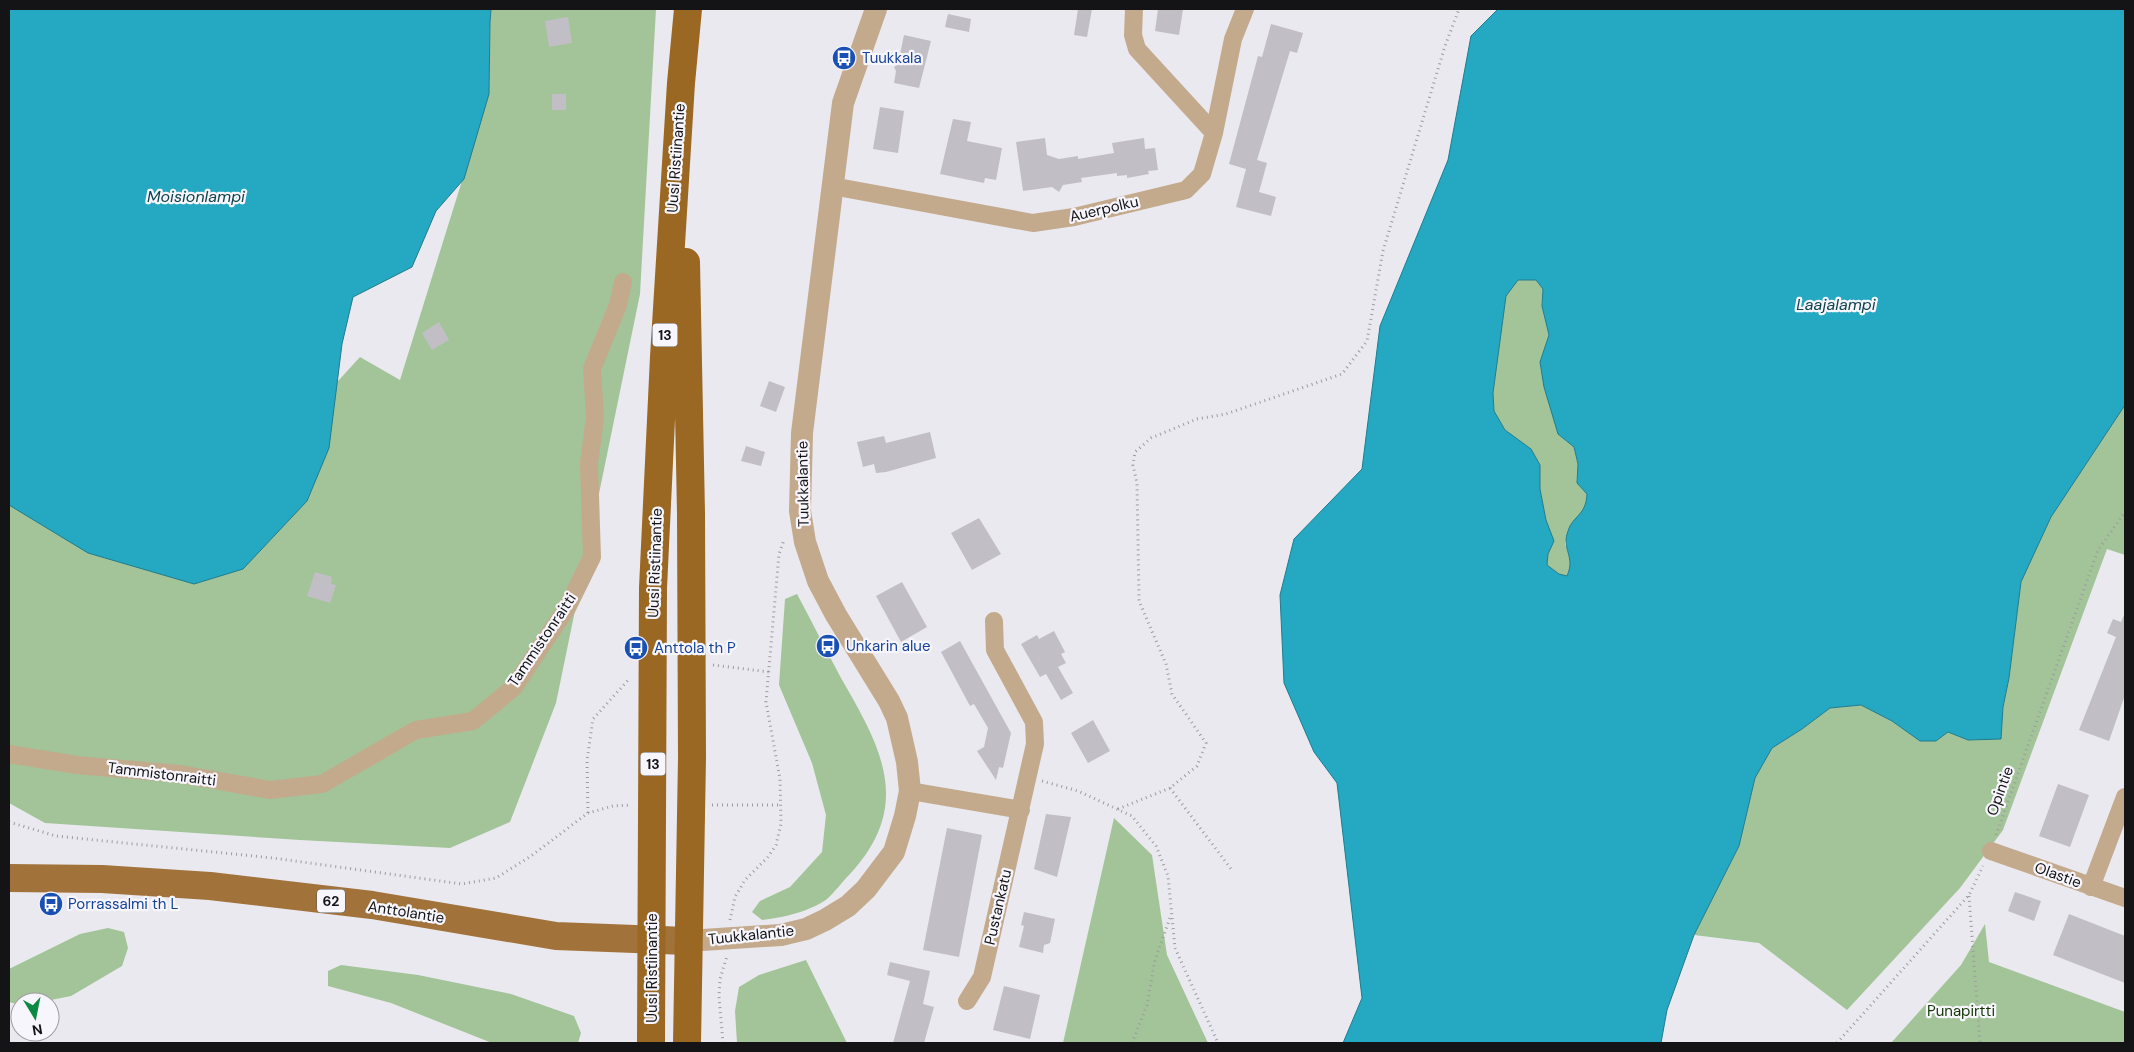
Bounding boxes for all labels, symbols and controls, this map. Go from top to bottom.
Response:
bus stop icon: Tuukkala [831,45,857,71]
place label: Tuukkala [862,48,922,68]
street label: Uusi Ristiinantie [662,103,690,213]
water label: Moisionlampi [147,186,246,207]
street label: Auerpolku [1068,191,1140,227]
water label: Laajalampi [1796,294,1877,315]
road number: 13 [652,324,678,346]
street label: Tuukkalantie [792,441,814,527]
street label: Uusi Ristiinantie [643,508,667,618]
street label: Tammistonraitti [503,589,581,691]
bus stop icon: Unkarin alue [815,633,841,659]
bus stop icon: Anttola th P [623,635,649,661]
place label: Unkarin alue [846,636,930,656]
place label: Anttola th P [654,638,736,658]
road number: 13 [640,752,666,776]
street label: Tammistonraitti [107,757,217,791]
street label: Opintie [1982,764,2018,818]
street label: Olastie [2032,857,2084,893]
street label: Pustankatu [980,867,1016,947]
road number: 62 [317,889,345,912]
bus stop icon: Porrassalmi th L [38,891,64,917]
place label: Porrassalmi th L [68,894,178,914]
street label: Anttolantie [366,896,446,928]
street label: Uusi Ristiinantie [642,913,662,1023]
street label: Tuukkalantie [707,921,795,949]
north arrow [10,992,60,1042]
park label: Punapirtti [1927,1001,1995,1021]
text: N [31,1020,44,1040]

